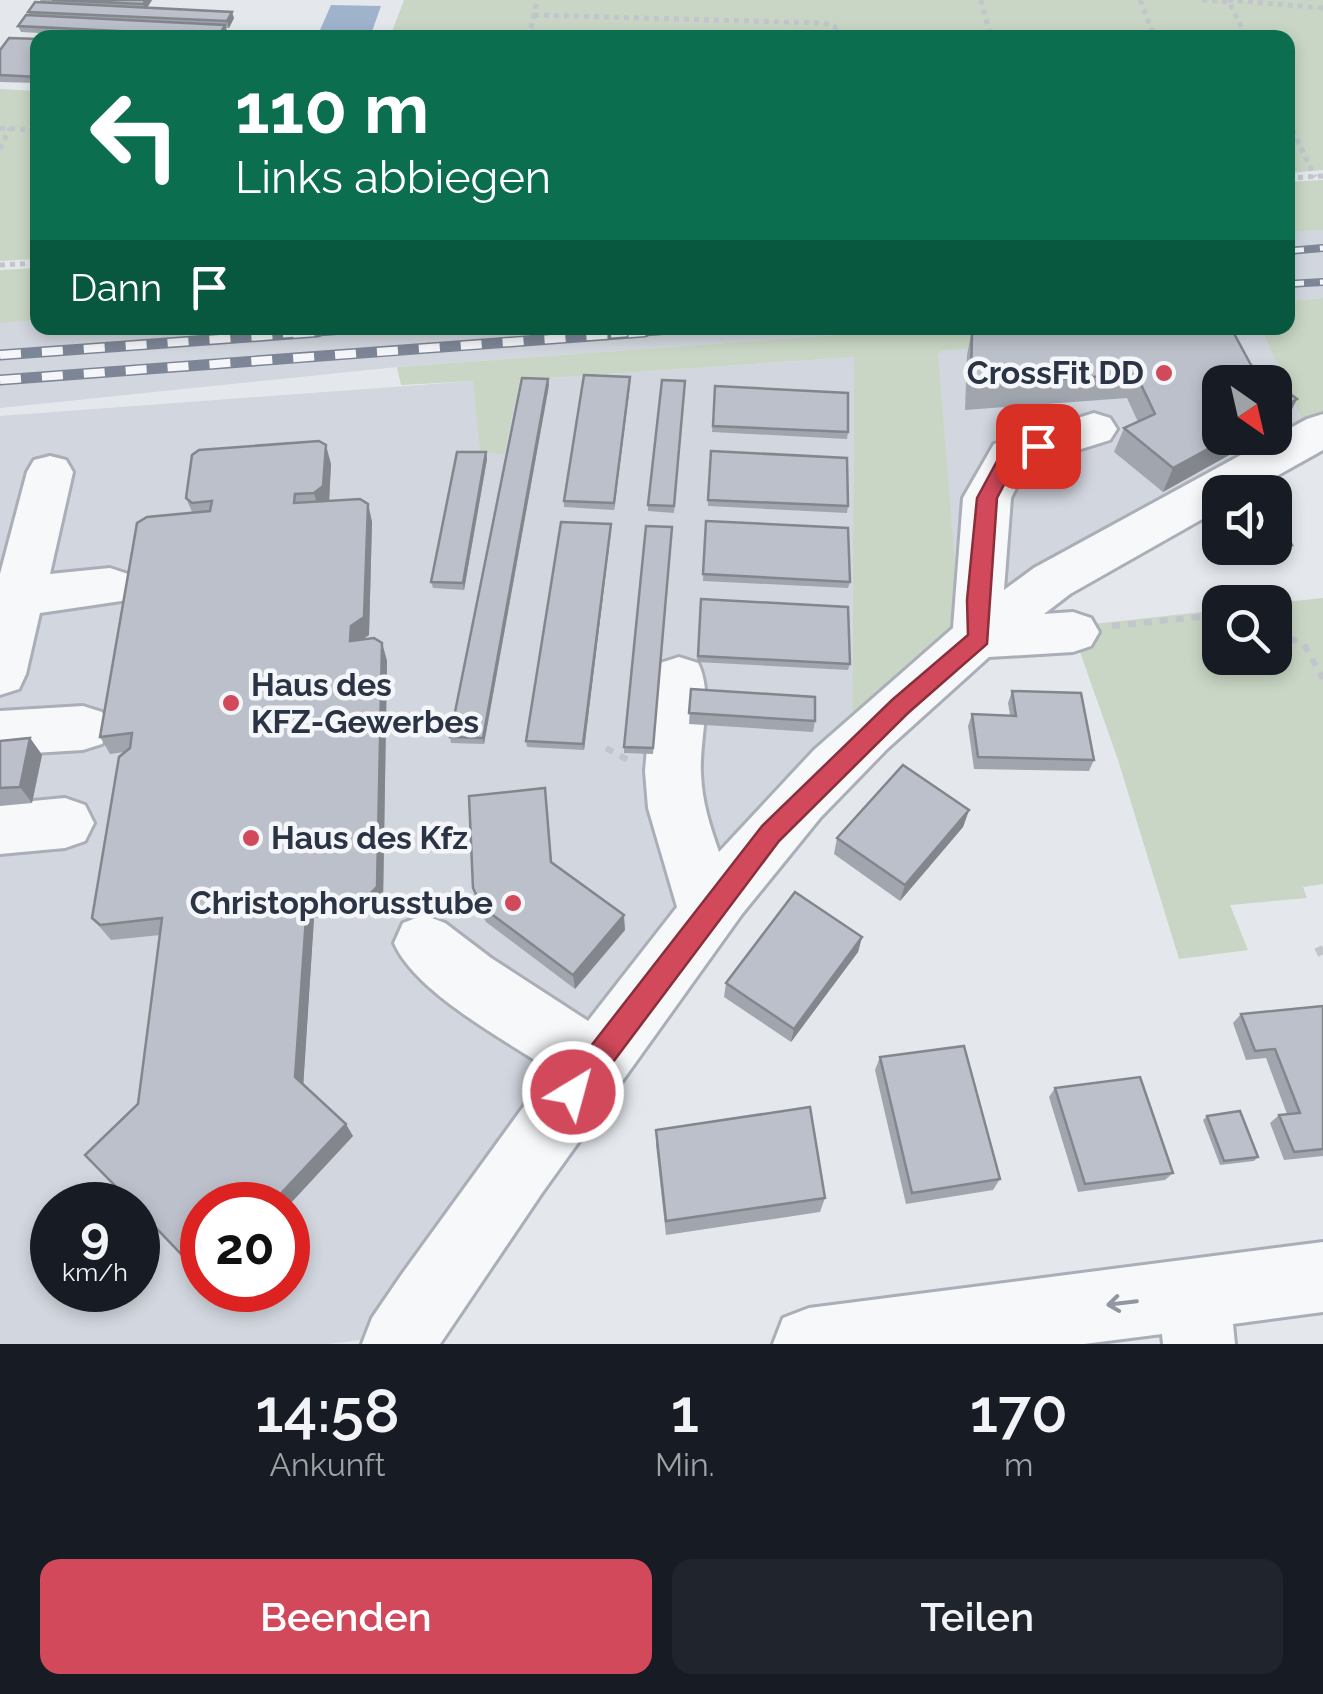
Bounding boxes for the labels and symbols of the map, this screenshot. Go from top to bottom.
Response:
place label: CrossFit DD [967,354,1144,391]
marker: CrossFit DD [1153,362,1175,384]
north arrow [1202,365,1292,455]
pin [996,404,1081,489]
place label: Haus des KFZ-Gewerbes [251,666,479,740]
marker: Haus des KFZ-Gewerbes [220,692,242,714]
place label: Haus des Kfz [271,819,468,856]
marker: Haus des Kfz [240,827,262,849]
place label: Christophorusstube [190,884,493,921]
marker: Christophorusstube [502,892,524,914]
position arrow [521,1040,625,1144]
speed limit sign: 20 [180,1182,310,1312]
one-way arrow [1107,1295,1139,1313]

